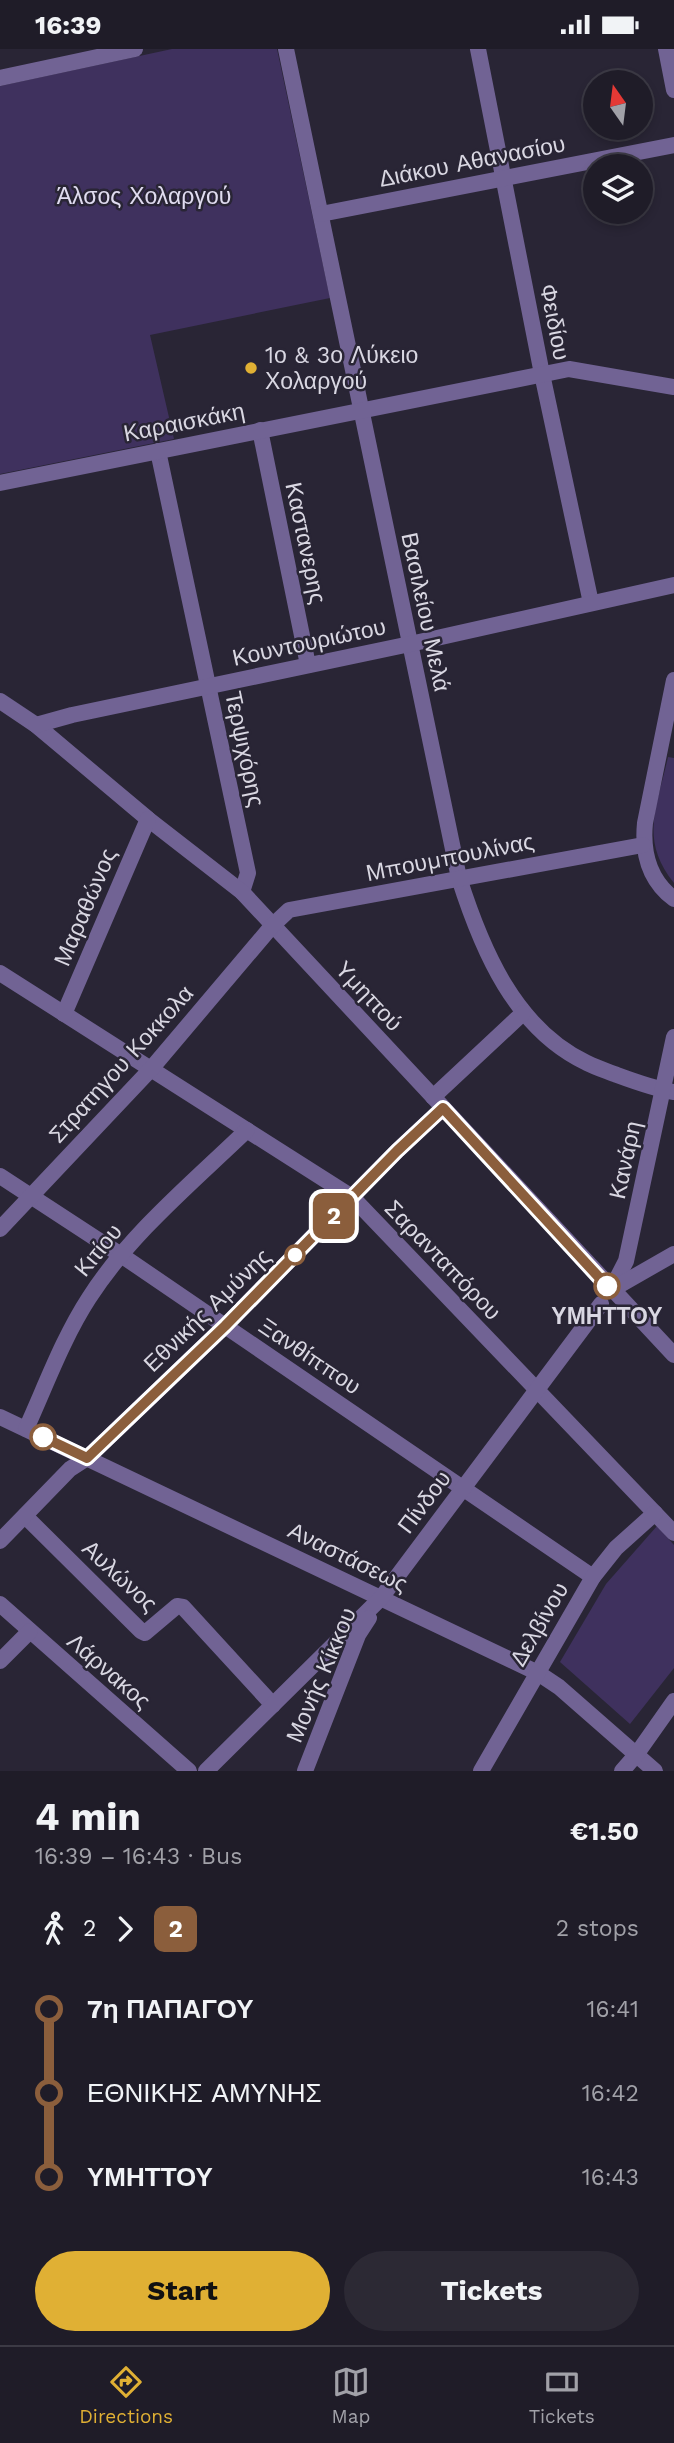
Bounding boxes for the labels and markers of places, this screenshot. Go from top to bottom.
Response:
place label: 1ο & 3ο Λύκειο Χολαργού [265,342,418,395]
marker: 1ο & 3ο Λύκειο Χολαργού [243,360,259,376]
unlabelled marker [285,1245,305,1265]
marker: ΥΜΗΤΤΟΥ [594,1273,620,1299]
place label: ΥΜΗΤΤΟΥ [551,1303,663,1330]
unlabelled marker [30,1424,56,1450]

